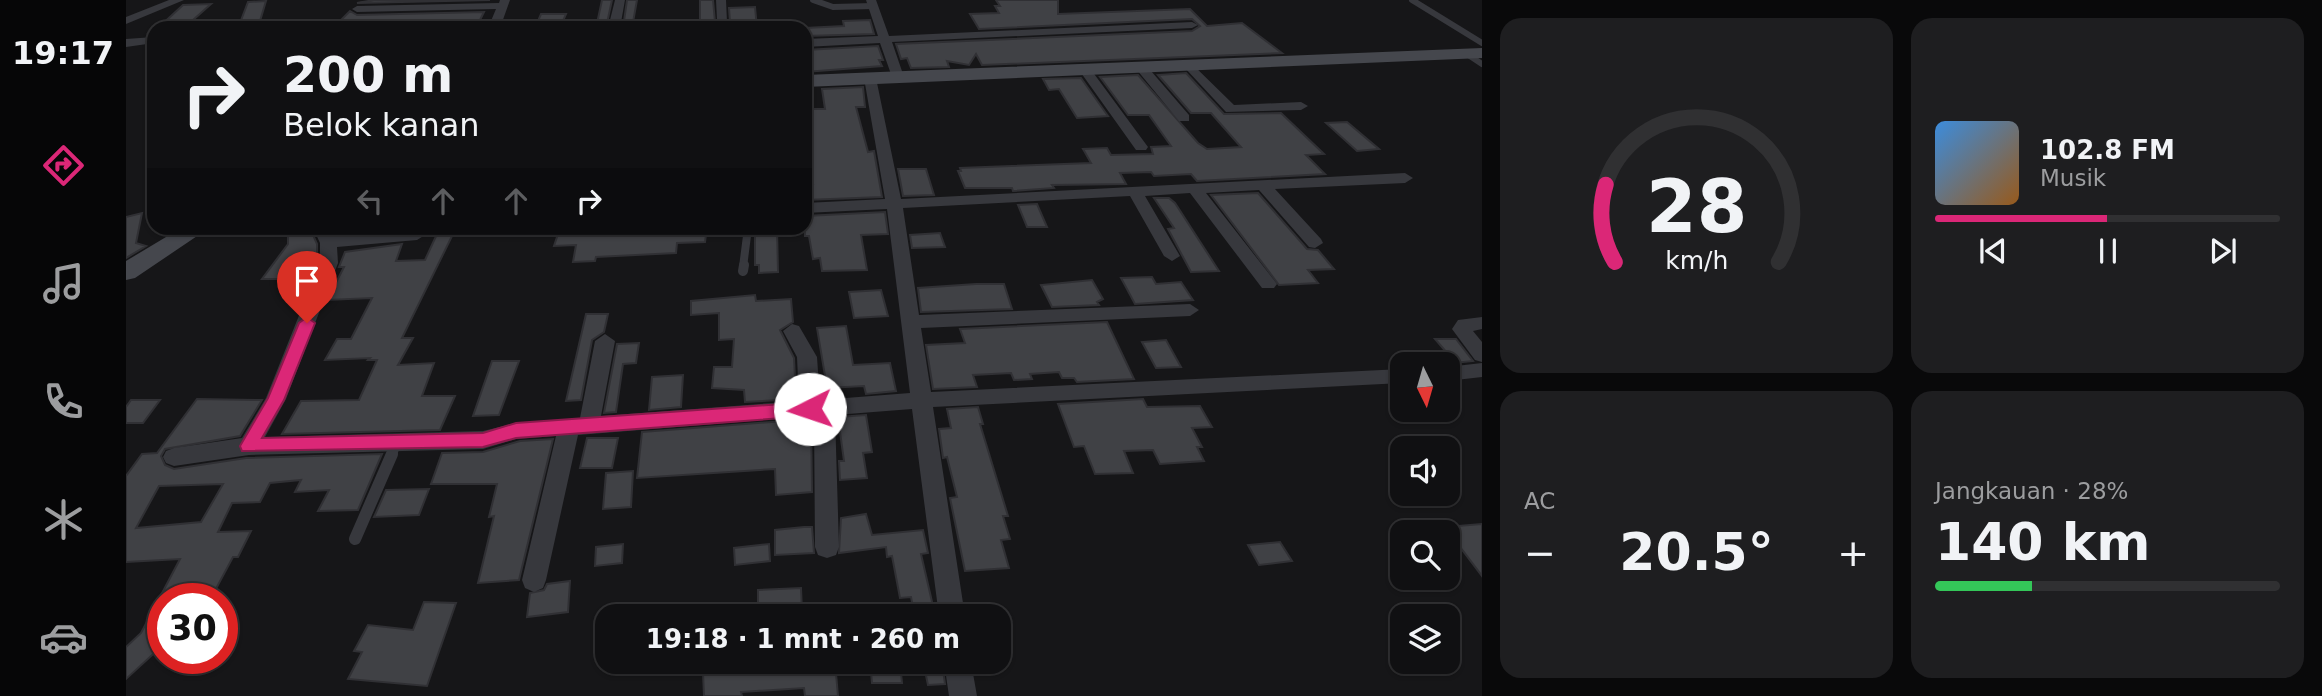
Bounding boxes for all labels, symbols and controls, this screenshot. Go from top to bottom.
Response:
text: 19:17 [12,34,114,72]
text: 200 m [283,47,453,104]
icon: right [168,49,259,140]
text: Belok kanan [283,106,480,144]
text: 102.8 FM [2040,135,2175,165]
icon: directions [39,141,88,190]
text: 28 [1646,164,1747,249]
text: Musik [2040,165,2106,191]
icon: left [351,182,389,220]
icon: ahead [424,182,462,220]
icon: ahead [497,182,535,220]
icon: right [570,182,608,220]
icon: previous [1974,232,2012,270]
icon: pause [2089,232,2127,270]
icon: next [2204,232,2242,270]
text: km/h [1665,246,1728,275]
pin [277,251,337,323]
icon: music [39,259,88,308]
icon: arrive [288,262,326,300]
north arrow [1390,352,1460,422]
map controls [1390,352,1460,674]
position arrow [773,372,847,446]
icon: phone [39,377,88,426]
button: sound [1390,436,1460,506]
text: Jangkauan · 28% [1935,478,2128,504]
text: AC [1524,488,1555,514]
icon: climate [39,495,88,544]
text: 140 km [1935,512,2150,572]
button: search [1390,520,1460,590]
text: 20.5° [1619,522,1774,582]
text: − [1524,531,1556,575]
text: + [1837,531,1869,575]
speed limit sign: 30 [147,583,238,674]
button: layers [1390,604,1460,674]
icon: car [39,613,88,662]
text: 19:18 · 1 mnt · 260 m [646,624,960,654]

